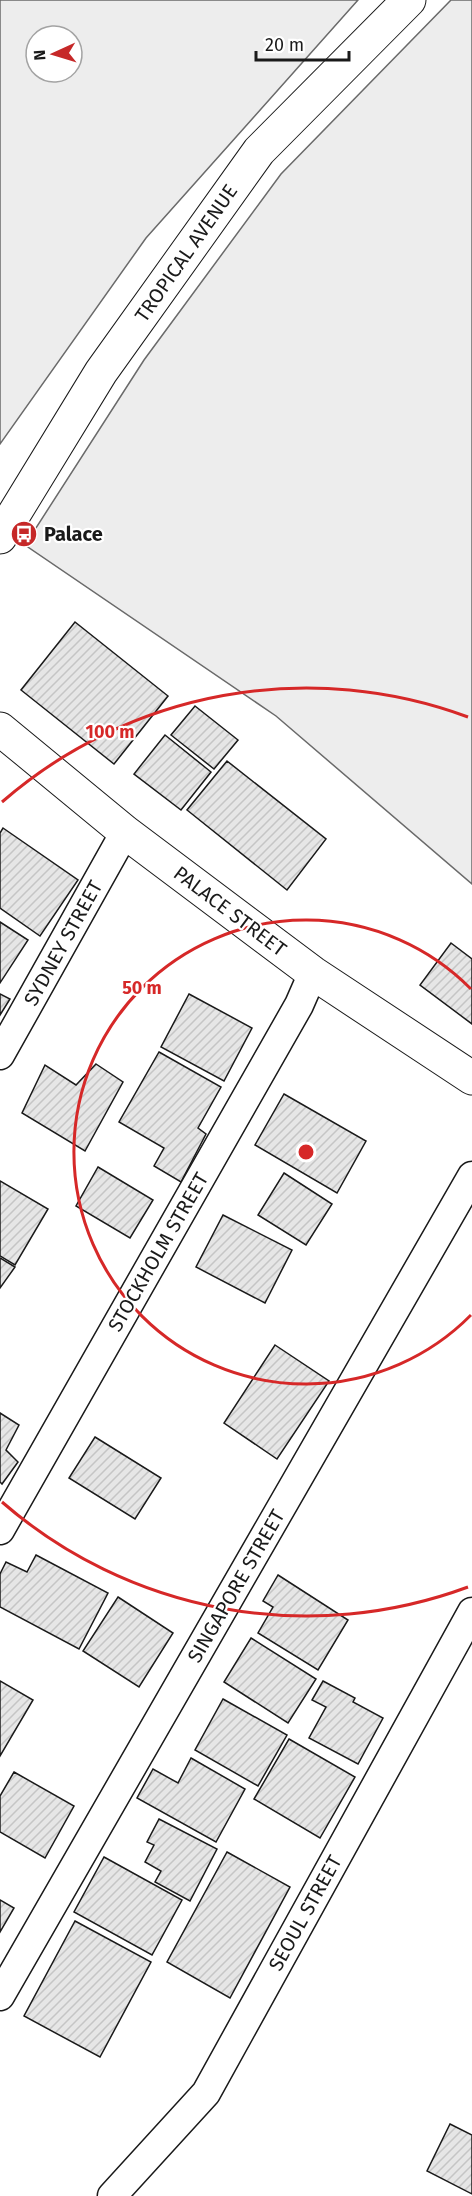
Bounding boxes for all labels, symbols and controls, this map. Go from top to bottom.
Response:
north arrow [24,24,84,84]
scale bar [256,24,349,62]
text: 20 m [265,34,304,56]
text: N [30,49,49,61]
street label: TROPICAL AVENUE [130,180,242,326]
bus stop icon: Palace [9,519,39,549]
place label: Palace [44,522,103,546]
text: 100 m [86,721,134,743]
street label: PALACE STREET [169,861,292,962]
street label: SYDNEY STREET [19,876,108,1010]
text: 50 m [122,977,162,999]
centre of rings [296,1142,316,1162]
street label: STOCKHOLM STREET [103,1168,214,1336]
street label: SINGAPORE STREET [182,1505,290,1667]
street label: SEOUL STREET [263,1850,347,1975]

